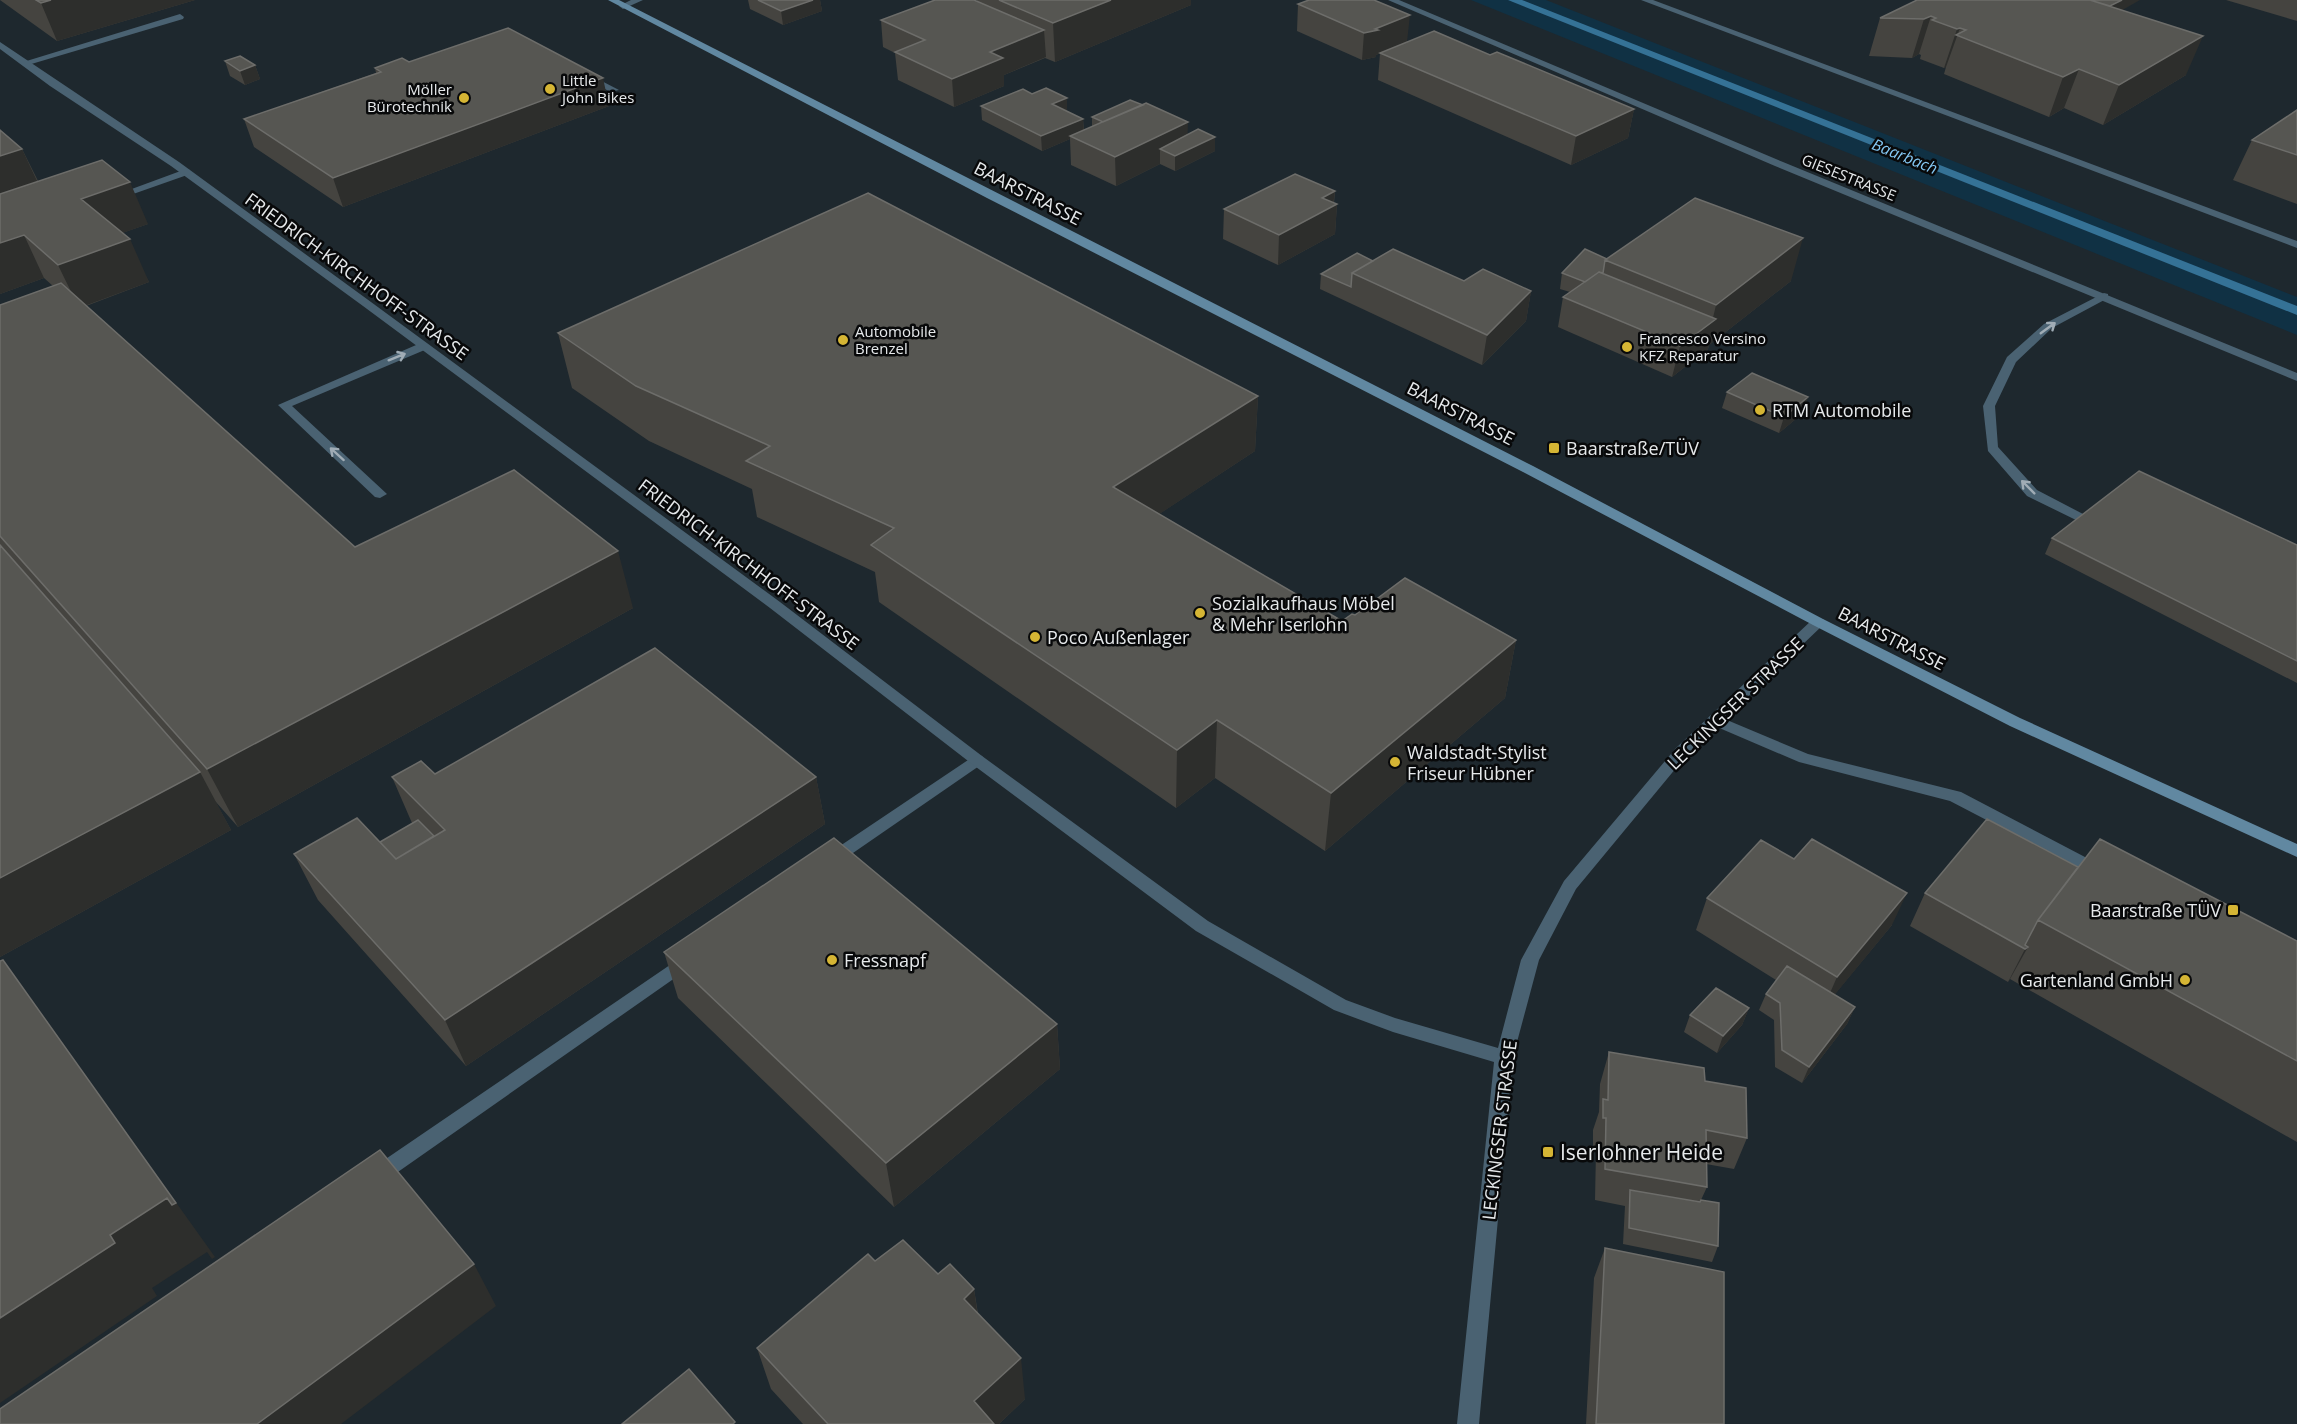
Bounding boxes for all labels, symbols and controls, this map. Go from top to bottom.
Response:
place label: Little John Bikes [560,70,634,107]
place label: Möller Bürotechnik [367,79,452,116]
marker: Little John Bikes [543,82,557,96]
marker: Möller Bürotechnik [457,91,471,105]
water label: Baarbach [1869,133,1941,179]
street label: GIESESTRASSE [1799,149,1899,205]
street label: BAARSTRASSE [970,156,1086,230]
street label: FRIEDRICH-KIRCHHOFF-STRASSE [241,187,473,365]
place label: Automobile Brenzel [855,321,936,358]
one-way arrow [2039,322,2055,334]
place label: Francesco Versino KFZ Reparatur [1639,328,1766,365]
marker: Automobile Brenzel [836,333,850,347]
marker: Francesco Versino KFZ Reparatur [1620,340,1634,354]
one-way arrow [387,351,405,362]
street label: BAARSTRASSE [1403,376,1519,450]
place label: RTM Automobile [1772,398,1911,422]
marker: RTM Automobile [1753,403,1767,417]
place label: Baarstraße/TÜV [1566,436,1699,460]
marker: Baarstraße/TÜV [1547,441,1561,455]
one-way arrow [330,447,345,461]
street label: FRIEDRICH-KIRCHHOFF-STRASSE [634,473,864,655]
one-way arrow [2021,480,2035,495]
place label: Sozialkaufhaus Möbel & Mehr Iserlohn [1212,591,1395,636]
street label: BAARSTRASSE [1834,601,1950,675]
marker: Sozialkaufhaus Möbel & Mehr Iserlohn [1193,606,1207,620]
place label: Poco Außenlager [1047,625,1190,649]
marker: Poco Außenlager [1028,630,1042,644]
street label: LECKINGSER STRASSE [1662,631,1808,775]
place label: Waldstadt-Stylist Friseur Hübner [1407,740,1547,785]
marker: Waldstadt-Stylist Friseur Hübner [1388,755,1402,769]
place label: Baarstraße TÜV [2090,898,2221,922]
marker: Baarstraße TÜV [2226,903,2240,917]
place label: Fressnapf [844,948,927,972]
marker: Fressnapf [825,953,839,967]
place label: Gartenland GmbH [2020,968,2173,992]
marker: Gartenland GmbH [2178,973,2192,987]
street label: LECKINGSER STRASSE [1476,1039,1522,1221]
place label: Iserlohner Heide [1560,1138,1723,1166]
marker: Iserlohner Heide [1541,1145,1555,1159]

